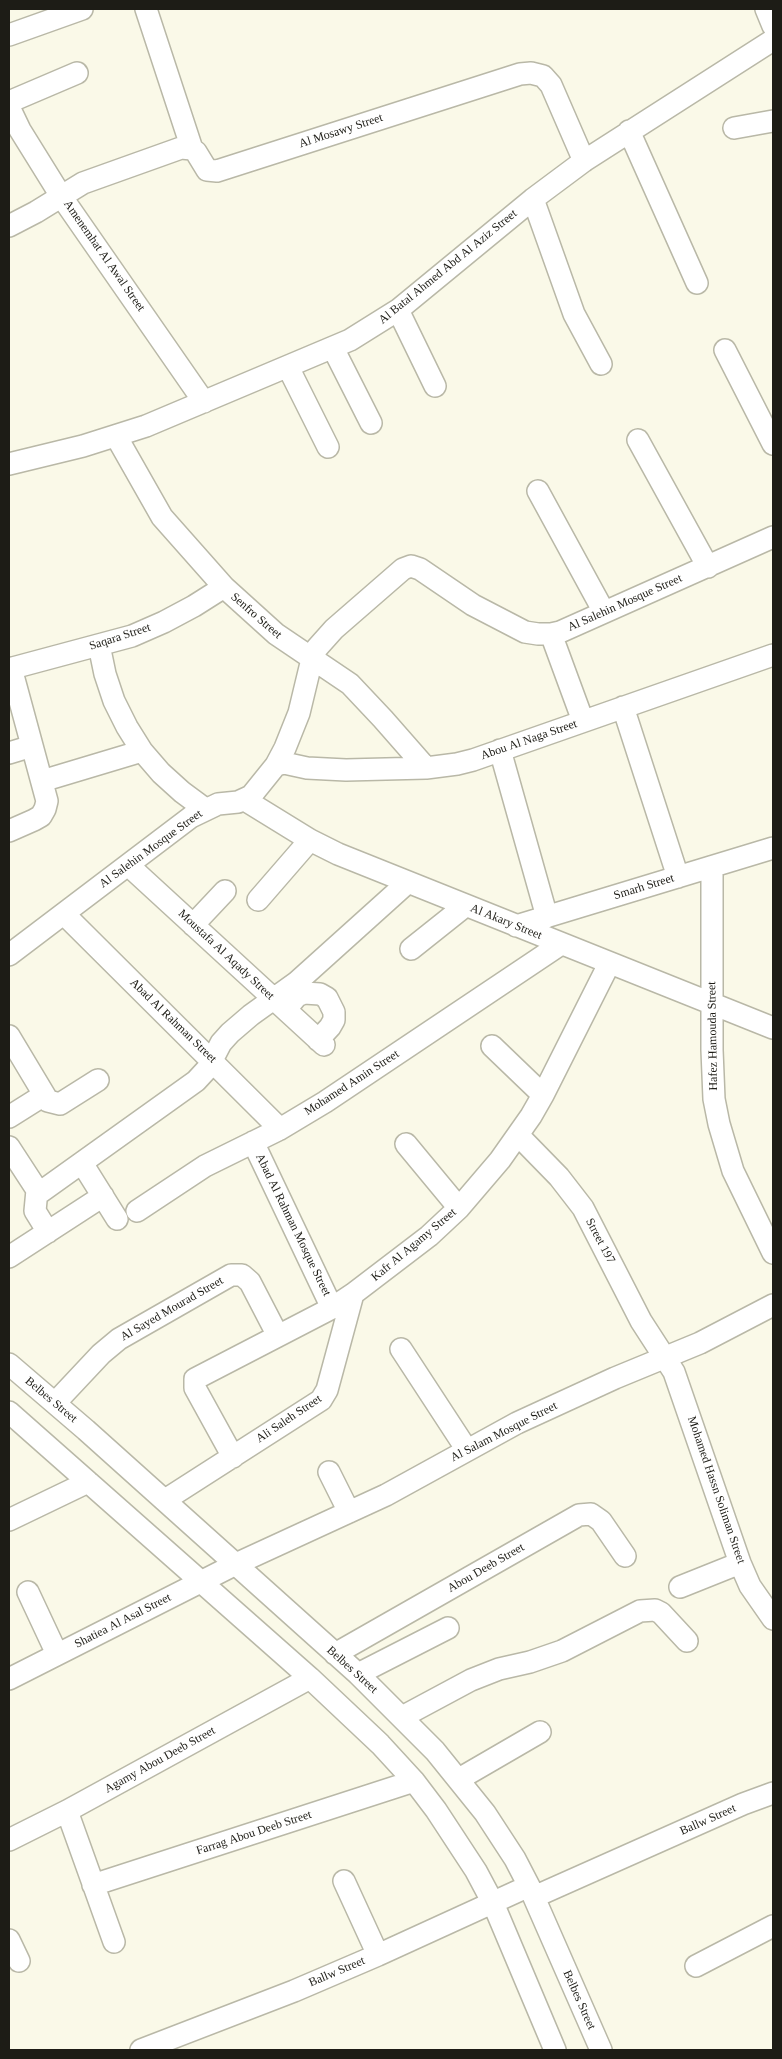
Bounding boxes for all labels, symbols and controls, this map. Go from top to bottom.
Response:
street label: Al Mosawy Street [296,110,386,152]
street label: Amenemhat Al Awal Street [59,196,149,316]
street label: Al Batal Ahmed Abd Al Aziz Street [378,208,518,326]
street label: Al Salehin Mosque Street [564,571,686,635]
street label: Senfro Street [226,589,286,643]
street label: Saqara Street [85,620,155,654]
street label: Abou Al Naga Street [479,717,579,763]
street label: Al Salehin Mosque Street [96,806,206,892]
street label: Smarh Street [610,870,678,904]
street label: Al Akary Street [469,901,543,943]
street label: Moustafa Al Aqady Street [174,906,278,1004]
street label: Abad Al Rahman Street [126,975,220,1067]
street label: Hafez Hamouda Street [705,978,721,1094]
street label: Mohamed Amin Street [300,1046,404,1120]
street label: Abad Al Rahman Mosque Street [251,1150,335,1300]
street label: Kafr Al Agamy Street [369,1206,459,1284]
street label: Street 197 [581,1214,619,1268]
street label: Al Sayed Mourad Street [117,1273,227,1345]
street label: Belbes Street [20,1373,82,1427]
street label: Ali Saleh Street [253,1392,325,1446]
street label: Al Salam Mosque Street [447,1398,561,1466]
street label: Mohamed Hassn Soliman Street [683,1411,749,1569]
street label: Abou Deeb Street [444,1540,528,1596]
street label: Shatiea Al Asal Street [72,1590,174,1652]
street label: Belbes Street [322,1642,382,1698]
street label: Agamy Abou Deeb Street [101,1723,219,1797]
street label: Ballw Street [677,1801,739,1839]
street label: Farrag Abou Deeb Street [193,1807,315,1859]
street label: Ballw Street [306,1953,368,1991]
street label: Belbes Street [559,1966,599,2034]

